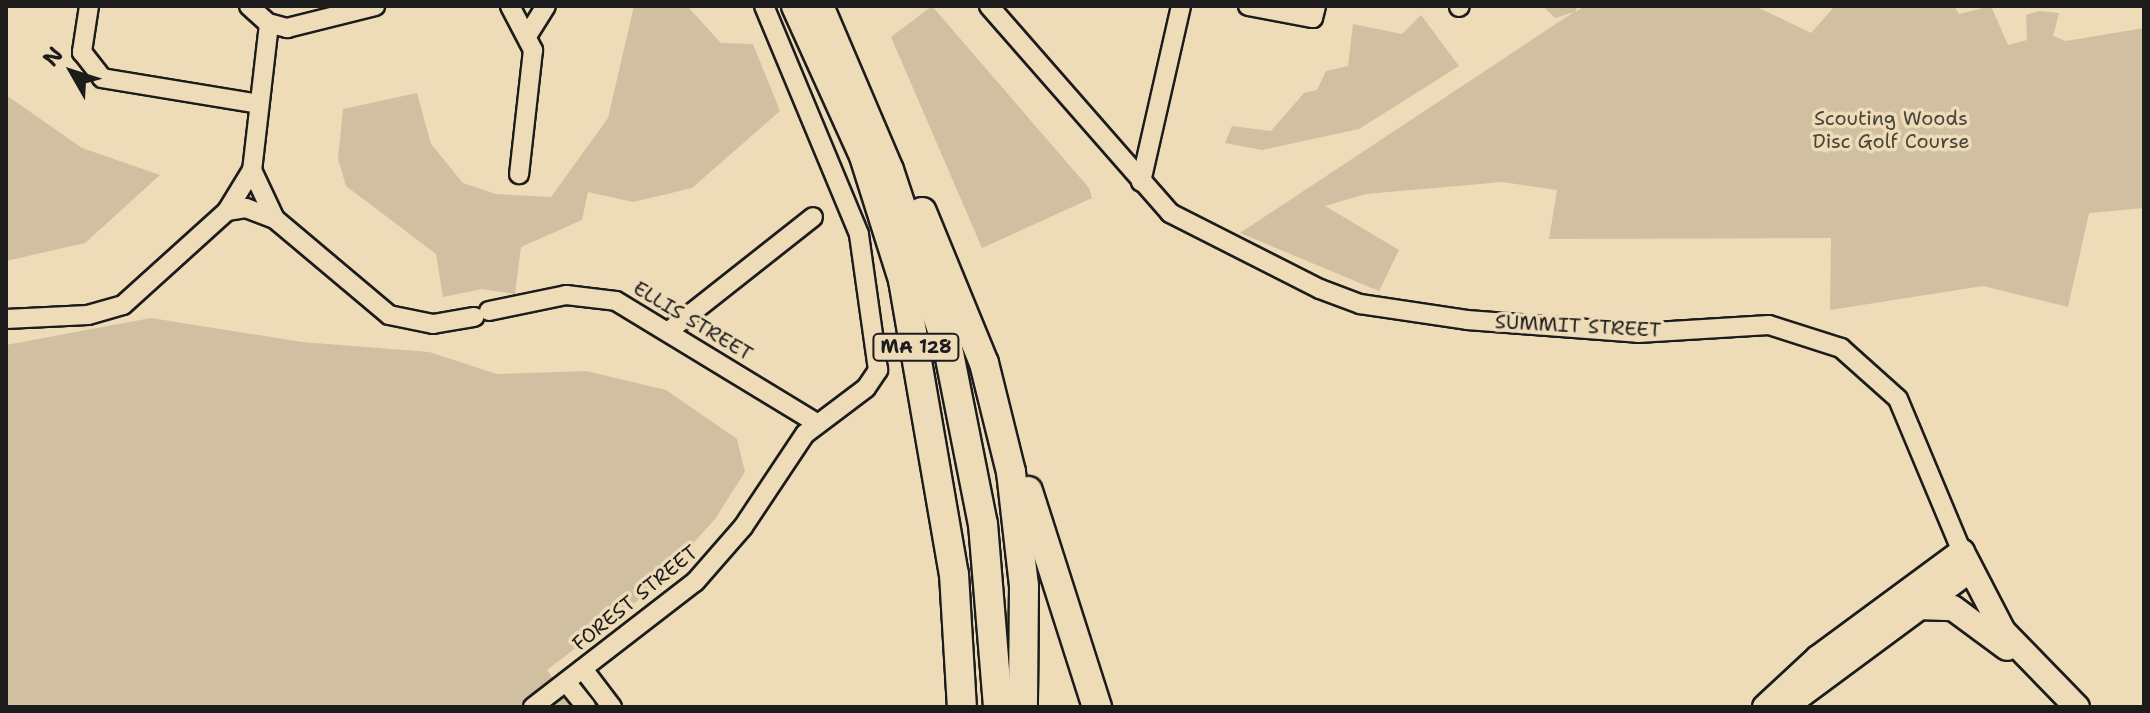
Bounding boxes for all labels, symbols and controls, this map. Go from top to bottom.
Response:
north arrow [32,32,112,112]
text: N [36,41,70,72]
park label: Scouting Woods Disc Golf Course [1812,106,1970,153]
street label: ELLIS STREET [629,276,757,366]
street label: SUMMIT STREET [1494,310,1662,342]
road number: MA 128 [872,333,960,361]
street label: FOREST STREET [568,540,702,656]

